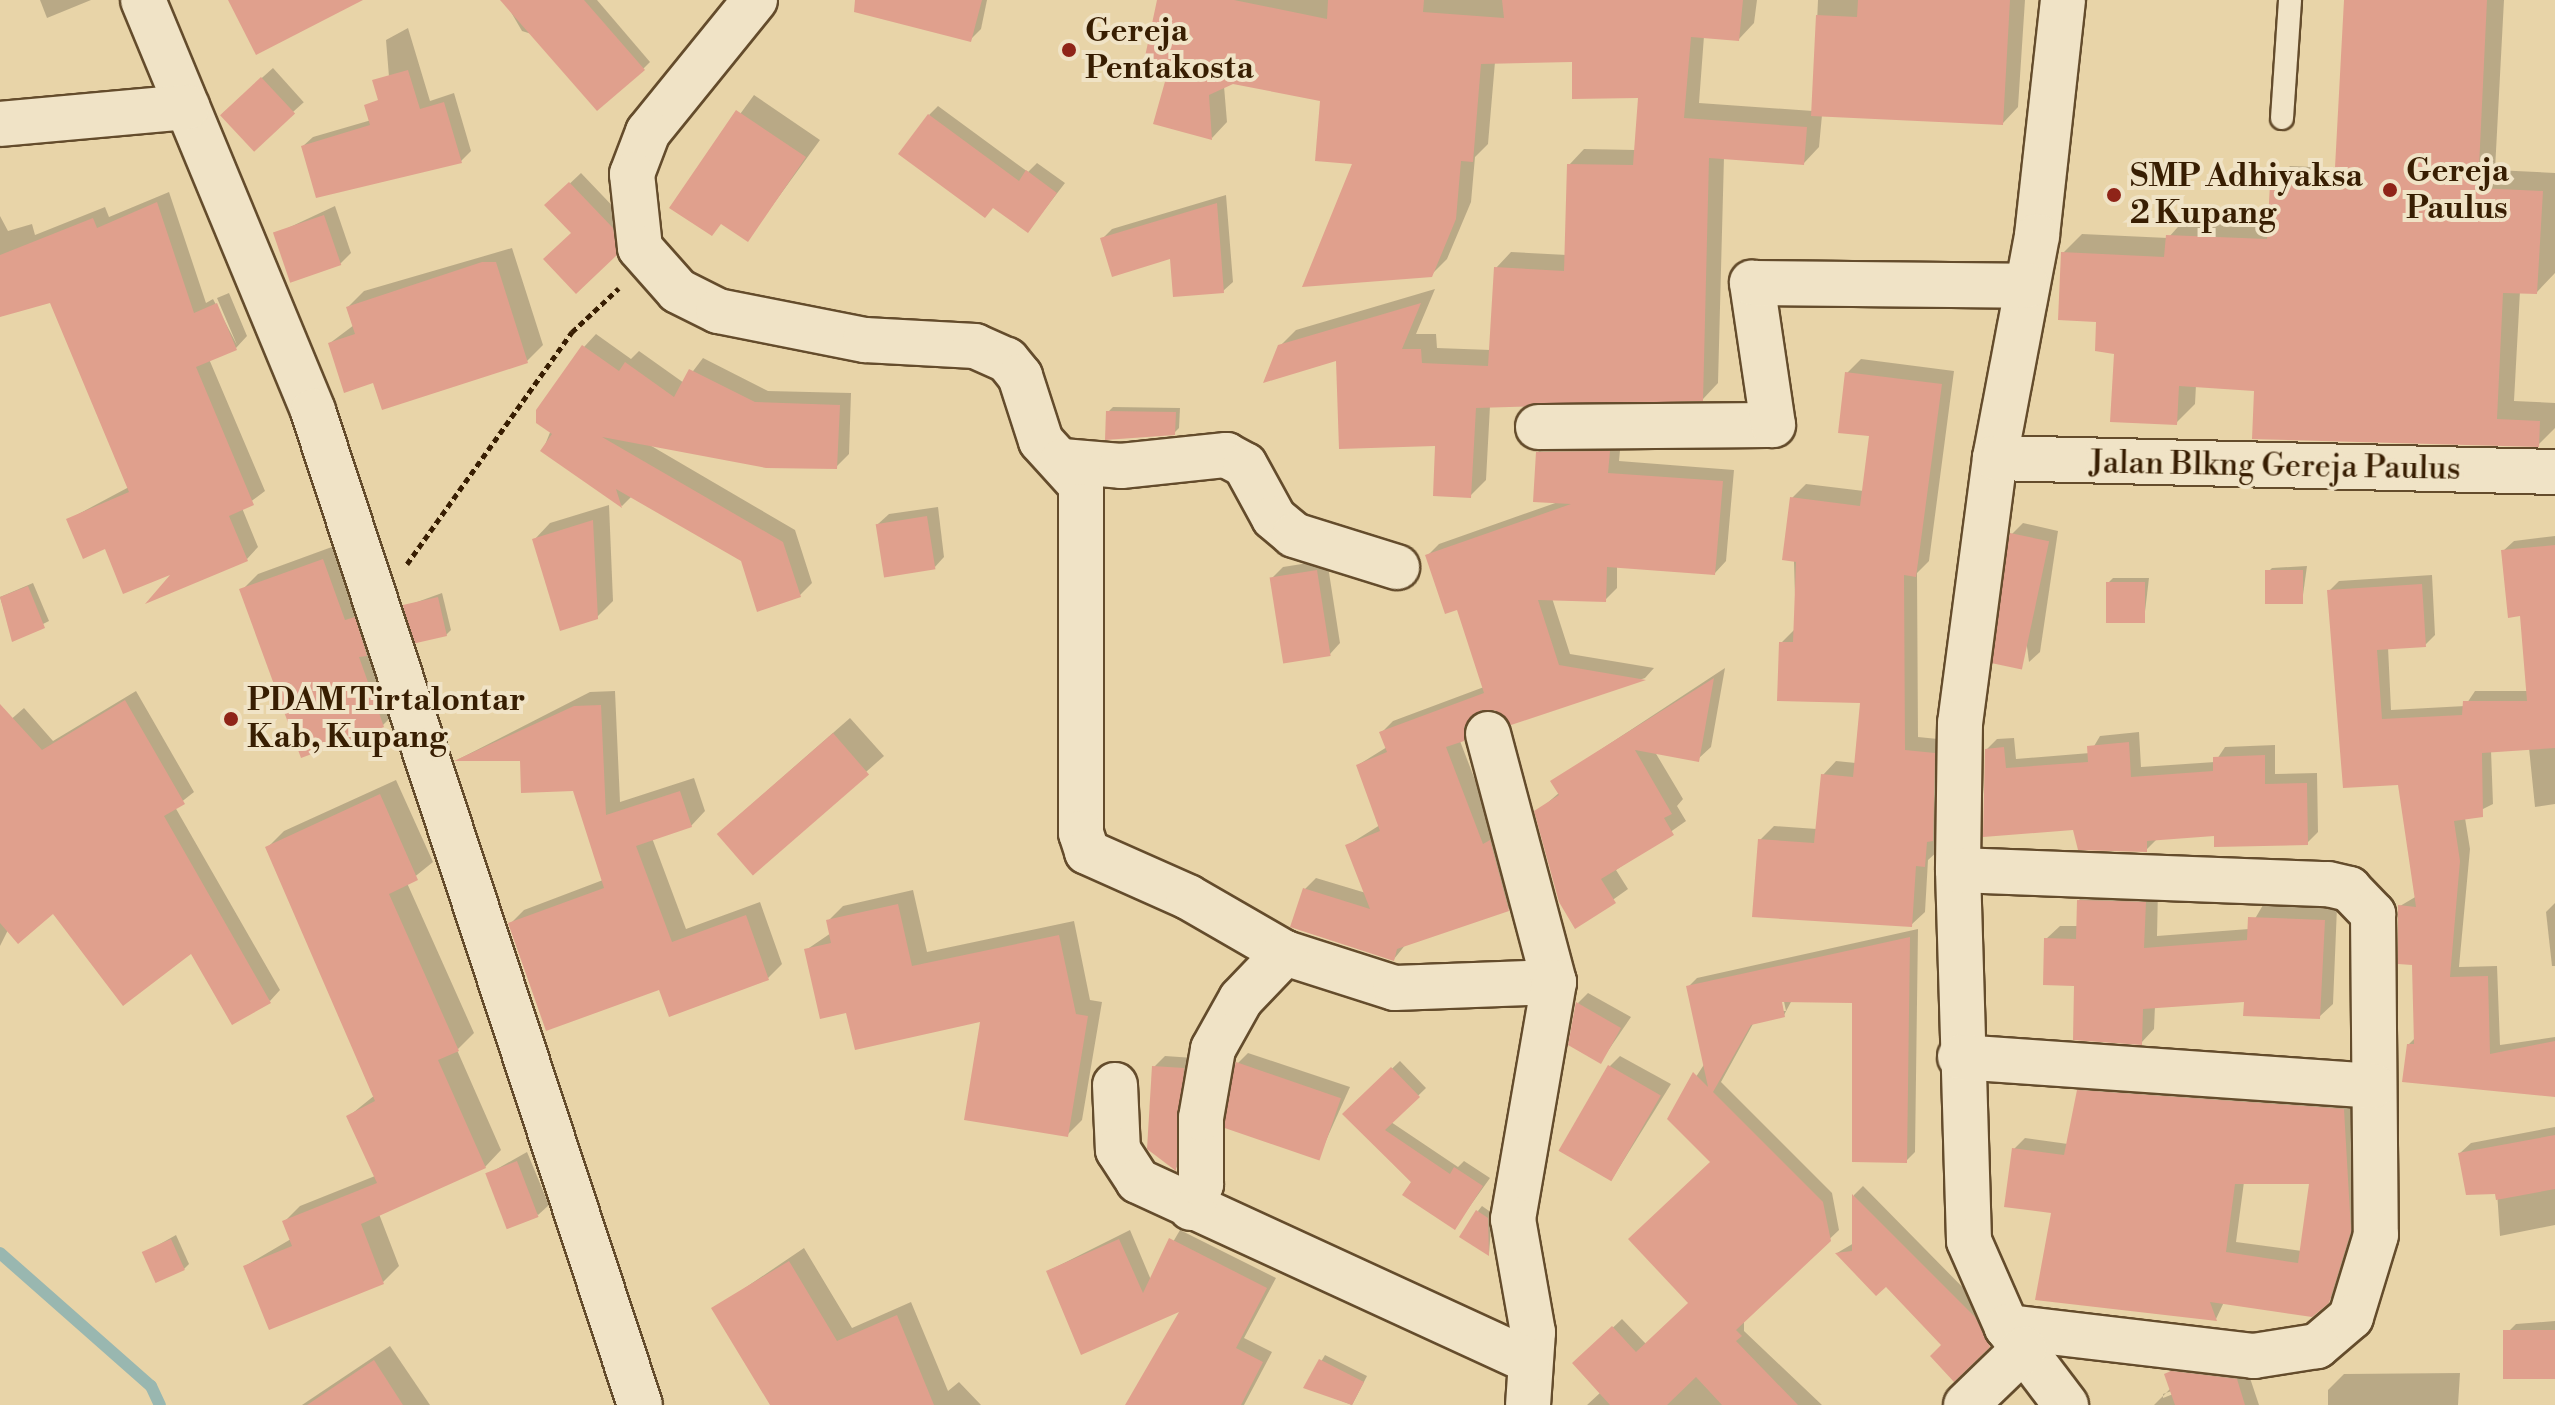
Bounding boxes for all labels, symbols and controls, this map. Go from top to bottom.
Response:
place label: Gereja Pentakosta [1085,13,1254,88]
marker: Gereja Pentakosta [1060,41,1078,59]
place label: Gereja Paulus [2406,153,2509,228]
place label: SMP Adhiyaksa 2 Kupang [2130,158,2363,233]
marker: Gereja Paulus [2381,181,2399,199]
marker: SMP Adhiyaksa 2 Kupang [2105,186,2123,204]
street label: Jalan Blkng Gereja Paulus [2089,444,2461,488]
place label: PDAM Tirtalontar Kab, Kupang [247,682,525,757]
marker: PDAM Tirtalontar Kab, Kupang [222,710,240,728]

